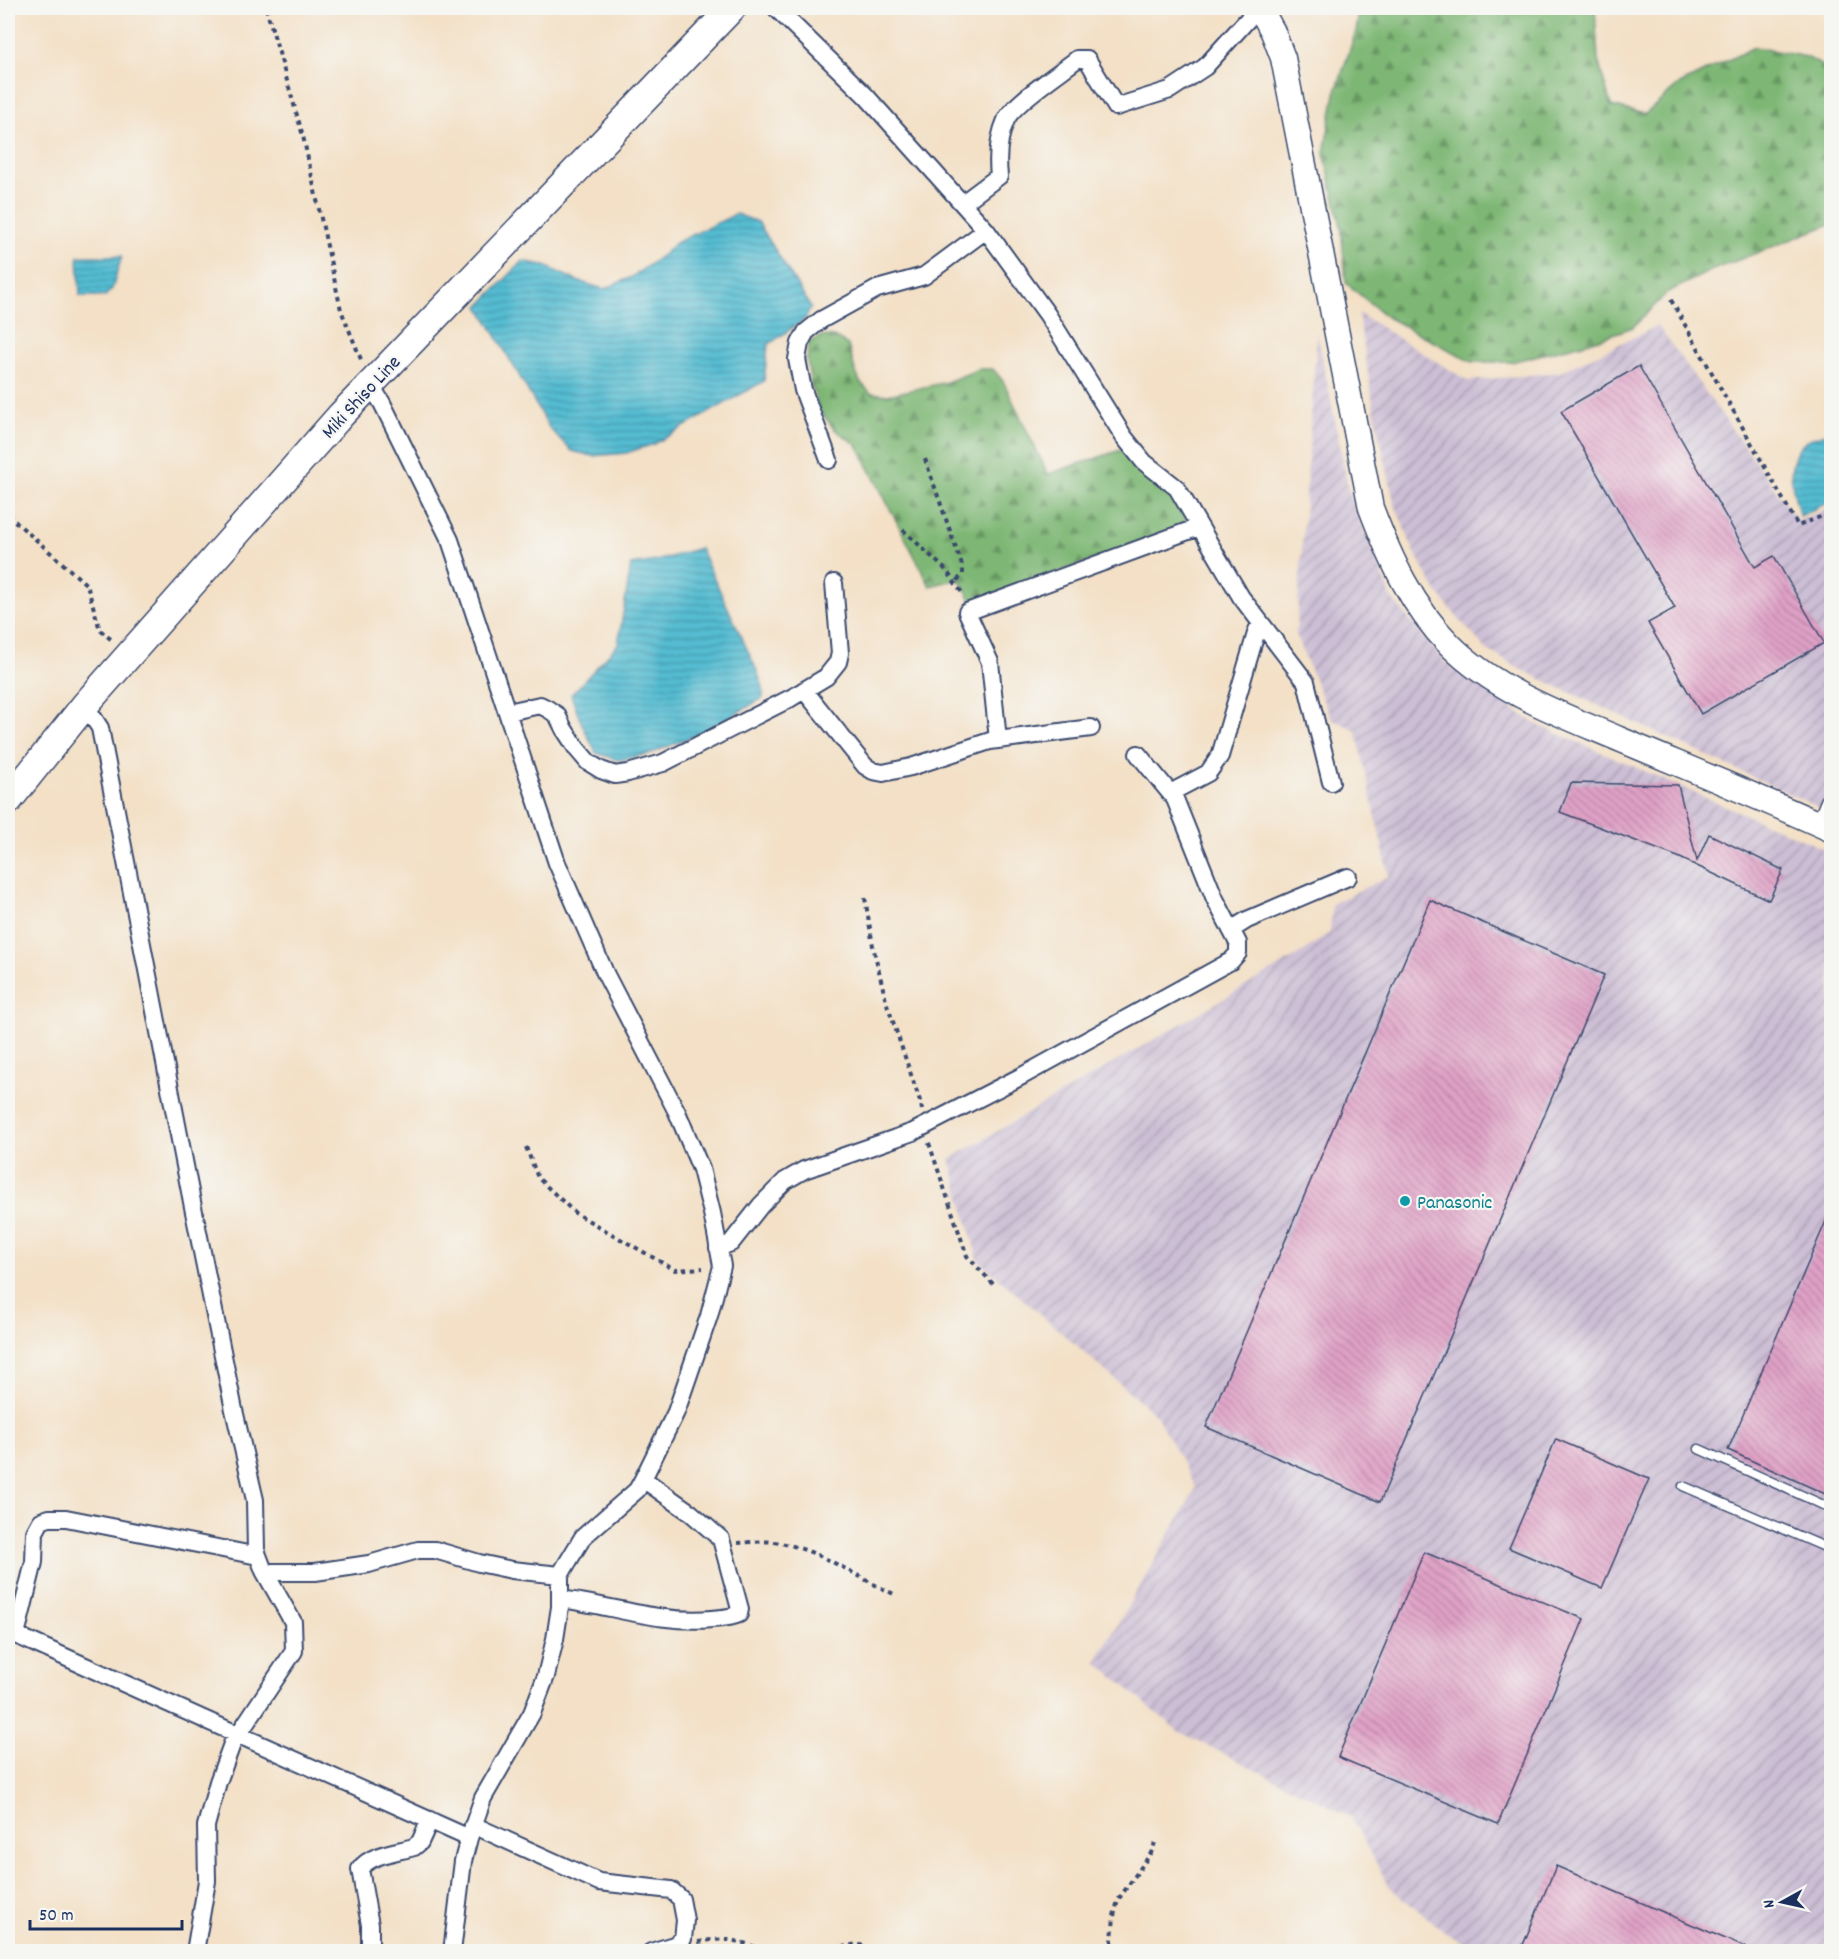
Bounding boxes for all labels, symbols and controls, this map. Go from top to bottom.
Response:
street label: Miki Shiso Line [316,350,408,446]
place label: Panasonic [1417,1190,1492,1218]
marker: Panasonic [1398,1194,1412,1208]
north arrow [1752,1872,1812,1932]
scale bar [30,1893,182,1931]
text: N [1758,1898,1782,1909]
text: 50 m [39,1904,74,1929]

